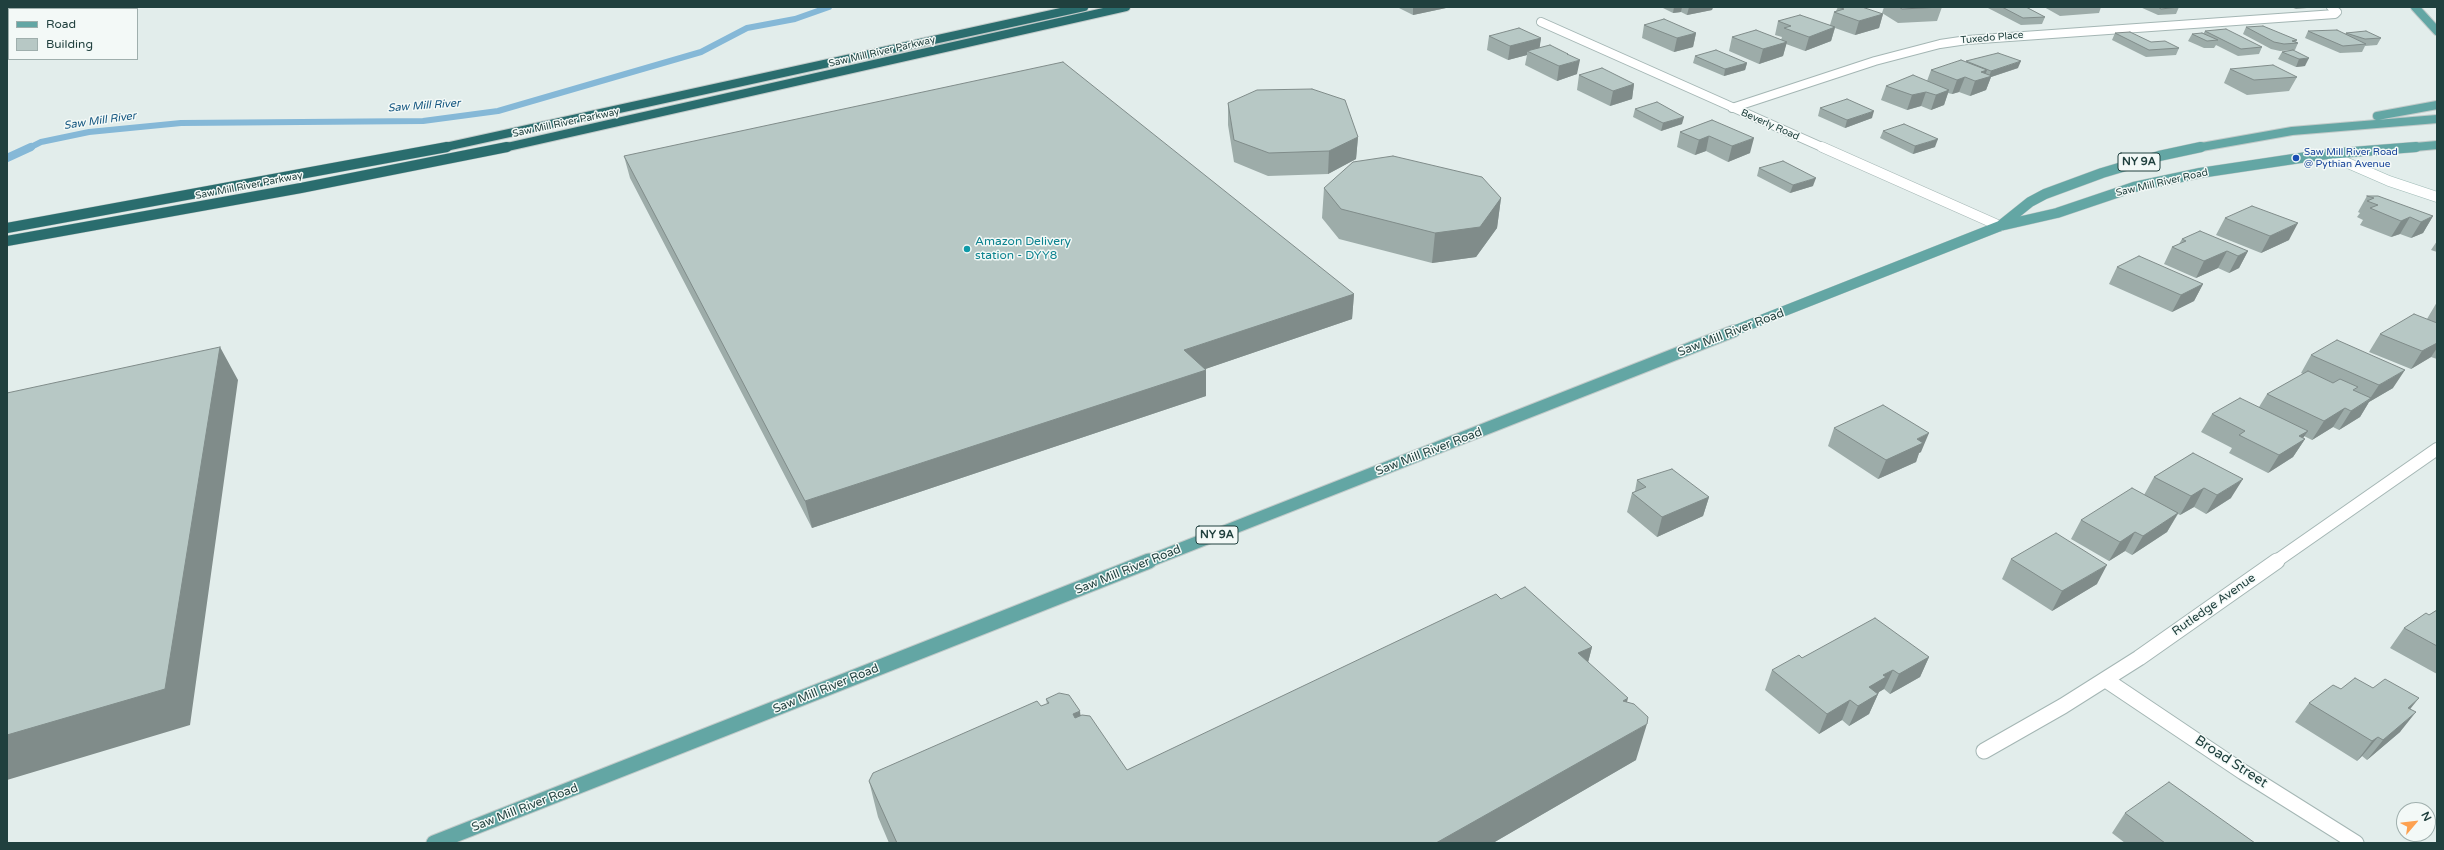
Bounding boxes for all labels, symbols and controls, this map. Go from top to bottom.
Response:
legend [8,8,138,60]
text: Road [46,17,76,31]
street label: Tuxedo Place [1960,29,2024,47]
street label: Saw Mill River Parkway [828,34,936,70]
text: Building [46,37,93,51]
water label: Saw Mill River [387,97,461,115]
street label: Saw Mill River Parkway [511,106,621,140]
street label: Beverly Road [1739,107,1801,143]
water label: Saw Mill River [63,109,137,133]
place label: Saw Mill River Road @ Pythian Avenue [2304,146,2398,170]
road number: NY 9A [2118,153,2160,171]
marker: Saw Mill River Road @ Pythian Avenue [2291,153,2301,163]
street label: Saw Mill River Road [2115,167,2209,199]
street label: Saw Mill River Parkway [194,170,304,202]
place label: Amazon Delivery station - DYY8 [975,235,1071,263]
marker: Amazon Delivery station - DYY8 [962,244,972,254]
street label: Saw Mill River Road [1676,306,1786,360]
street label: Saw Mill River Road [1374,425,1484,479]
road number: NY 9A [1196,526,1238,544]
street label: Saw Mill River Road [1073,542,1183,598]
street label: Rutledge Avenue [2170,571,2258,639]
street label: Saw Mill River Road [771,661,881,717]
street label: Broad Street [2191,732,2271,792]
street label: Saw Mill River Road [470,781,580,835]
north arrow [2396,802,2436,842]
text: N [2418,810,2434,824]

